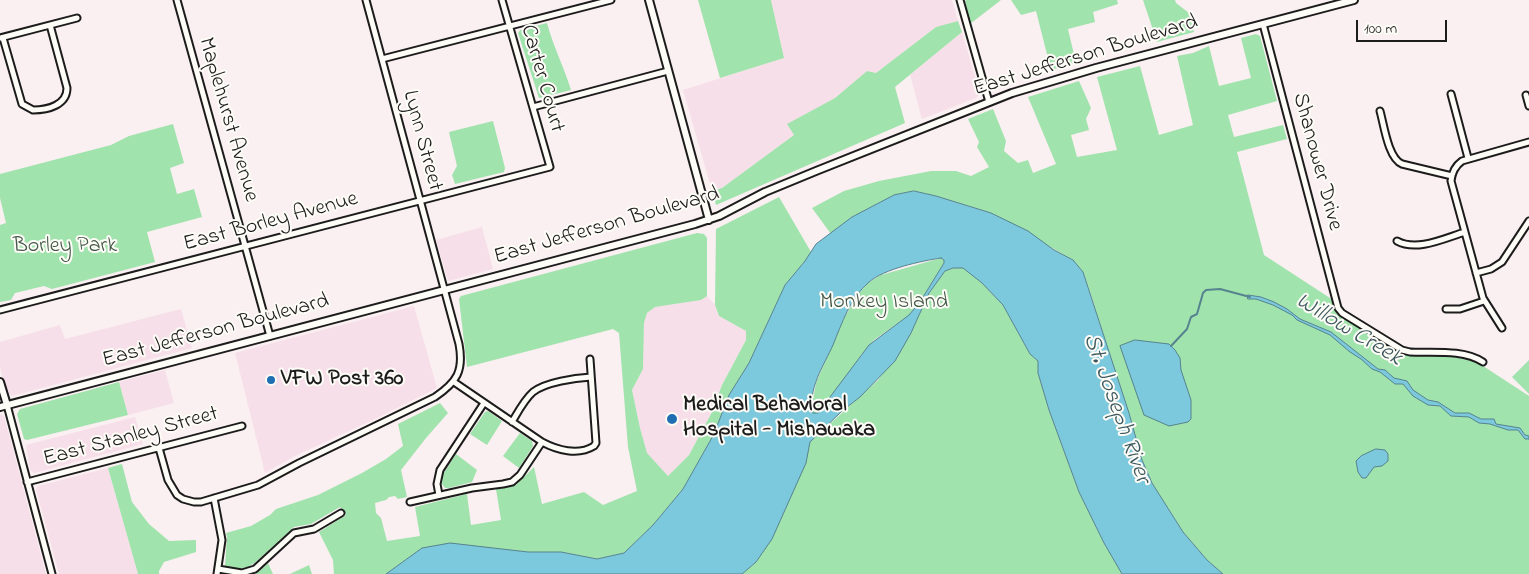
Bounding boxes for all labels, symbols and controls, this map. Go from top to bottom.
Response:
street label: East Jefferson Boulevard [971,10,1201,104]
scale bar [1359,10,1450,42]
text: 100 m [1364,18,1397,40]
street label: Carter Court [513,22,569,136]
street label: Maplehurst Avenue [191,35,263,205]
street label: Lynn Street [395,88,447,194]
street label: Shanower Drive [1285,90,1347,234]
street label: East Jefferson Boulevard [491,182,723,272]
street label: East Borley Avenue [181,187,361,259]
park label: Borley Park [13,234,117,260]
water label: Willow Creek [1290,288,1406,374]
street label: East Jefferson Boulevard [100,289,332,375]
park label: Monkey Island [820,290,948,316]
water label: St. Joseph River [1075,330,1155,488]
place label: VFW Post 360 [281,367,403,393]
marker: VFW Post 360 [265,374,277,386]
place label: Medical Behavioral Hospital - Mishawaka [683,393,875,444]
street label: East Stanley Street [41,402,221,474]
marker: Medical Behavioral Hospital - Mishawaka [665,412,679,426]

